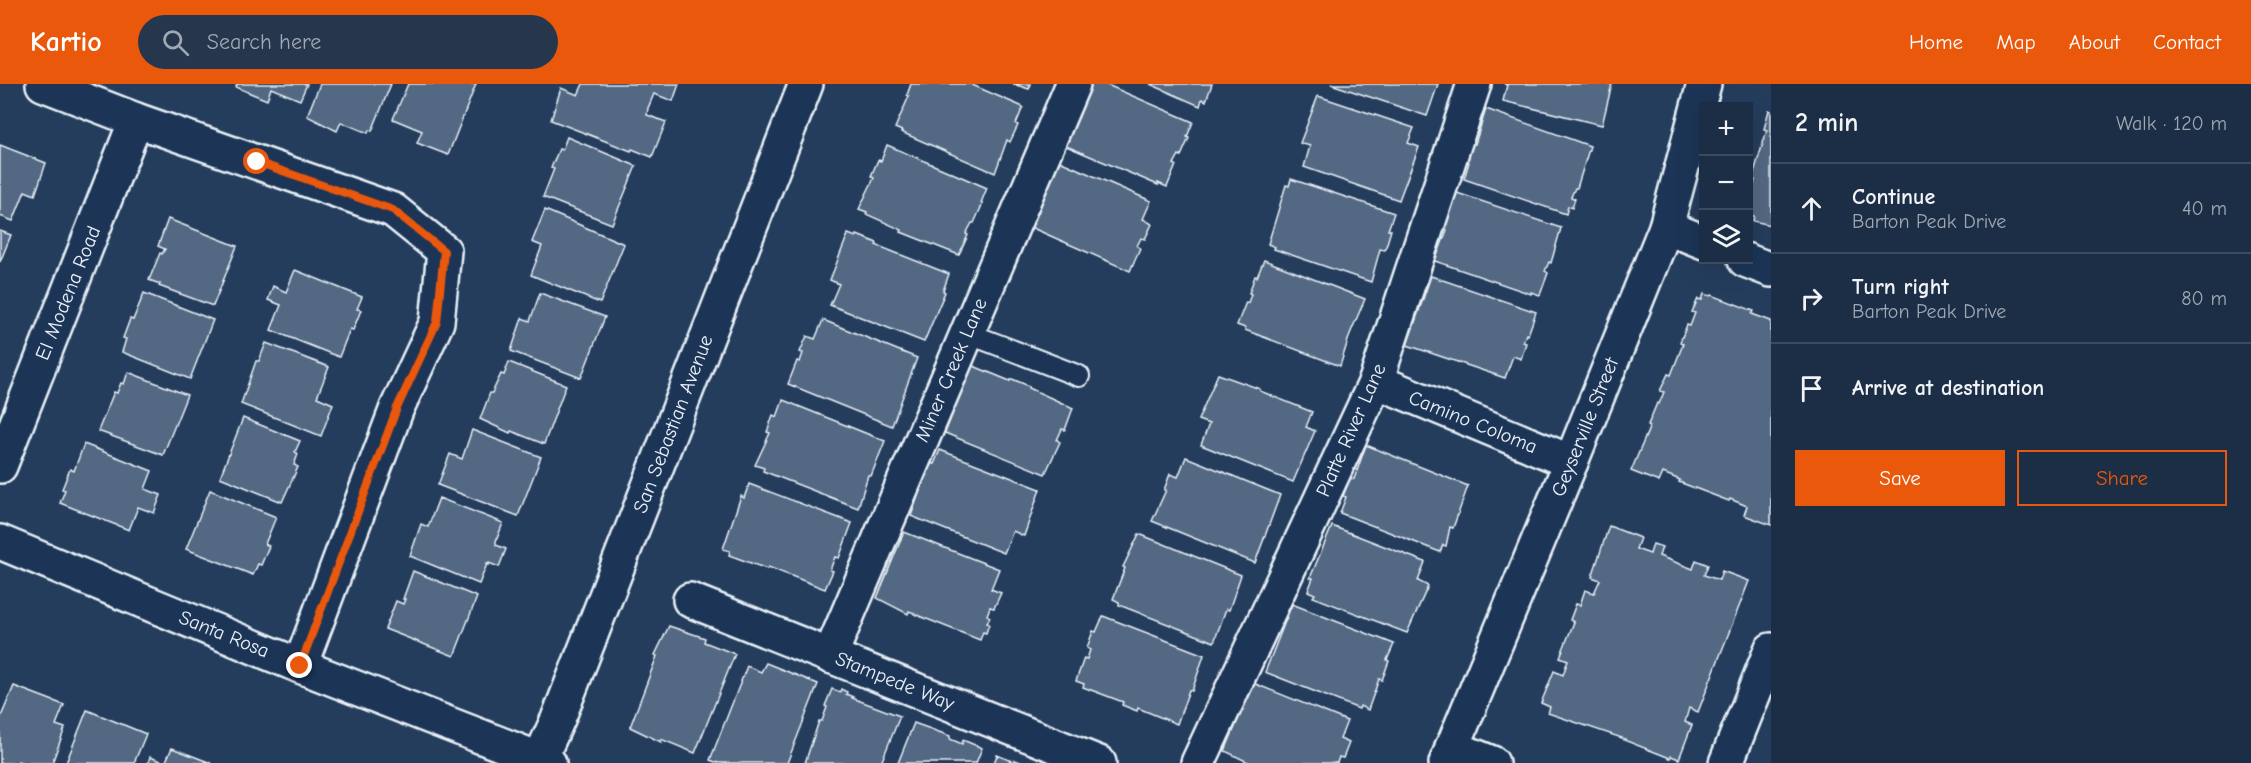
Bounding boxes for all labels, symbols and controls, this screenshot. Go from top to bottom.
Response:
search box [138,15,558,69]
text: Kartio [30,26,102,58]
icon: search [159,26,192,59]
text: Search here [207,29,321,55]
text: Home [1909,30,1963,54]
text: Map [1996,30,2036,54]
text: About [2069,30,2120,54]
text: Contact [2153,30,2221,54]
map controls [1699,102,1753,264]
button: + [1699,102,1753,156]
text: 2 min [1795,108,1858,138]
text: Walk · 120 m [2116,112,2227,135]
route start [243,148,269,174]
button: − [1699,156,1753,210]
text: Continue [1852,184,1935,210]
icon: ahead [1795,192,1828,225]
text: 40 m [2182,197,2227,220]
button: layers [1699,210,1753,264]
text: Barton Peak Drive [1852,210,2006,233]
street label: El Modena Road [31,223,105,363]
text: Turn right [1852,274,1949,300]
icon: right [1795,282,1828,315]
text: 80 m [2181,287,2227,310]
street label: Miner Creek Lane [910,294,992,446]
text: Barton Peak Drive [1852,300,2006,323]
street label: San Sebastian Avenue [628,332,718,516]
street label: Geyserville Street [1547,353,1624,500]
street label: Platte River Lane [1311,360,1391,500]
icon: arrive [1795,372,1828,405]
text: Arrive at destination [1852,375,2044,401]
street label: Camino Coloma [1405,386,1541,458]
button: Save [1795,450,2005,506]
button: Share [2017,450,2227,506]
street label: Santa Rosa [176,605,272,663]
street label: Stampede Way [832,647,958,715]
route end [286,652,312,678]

